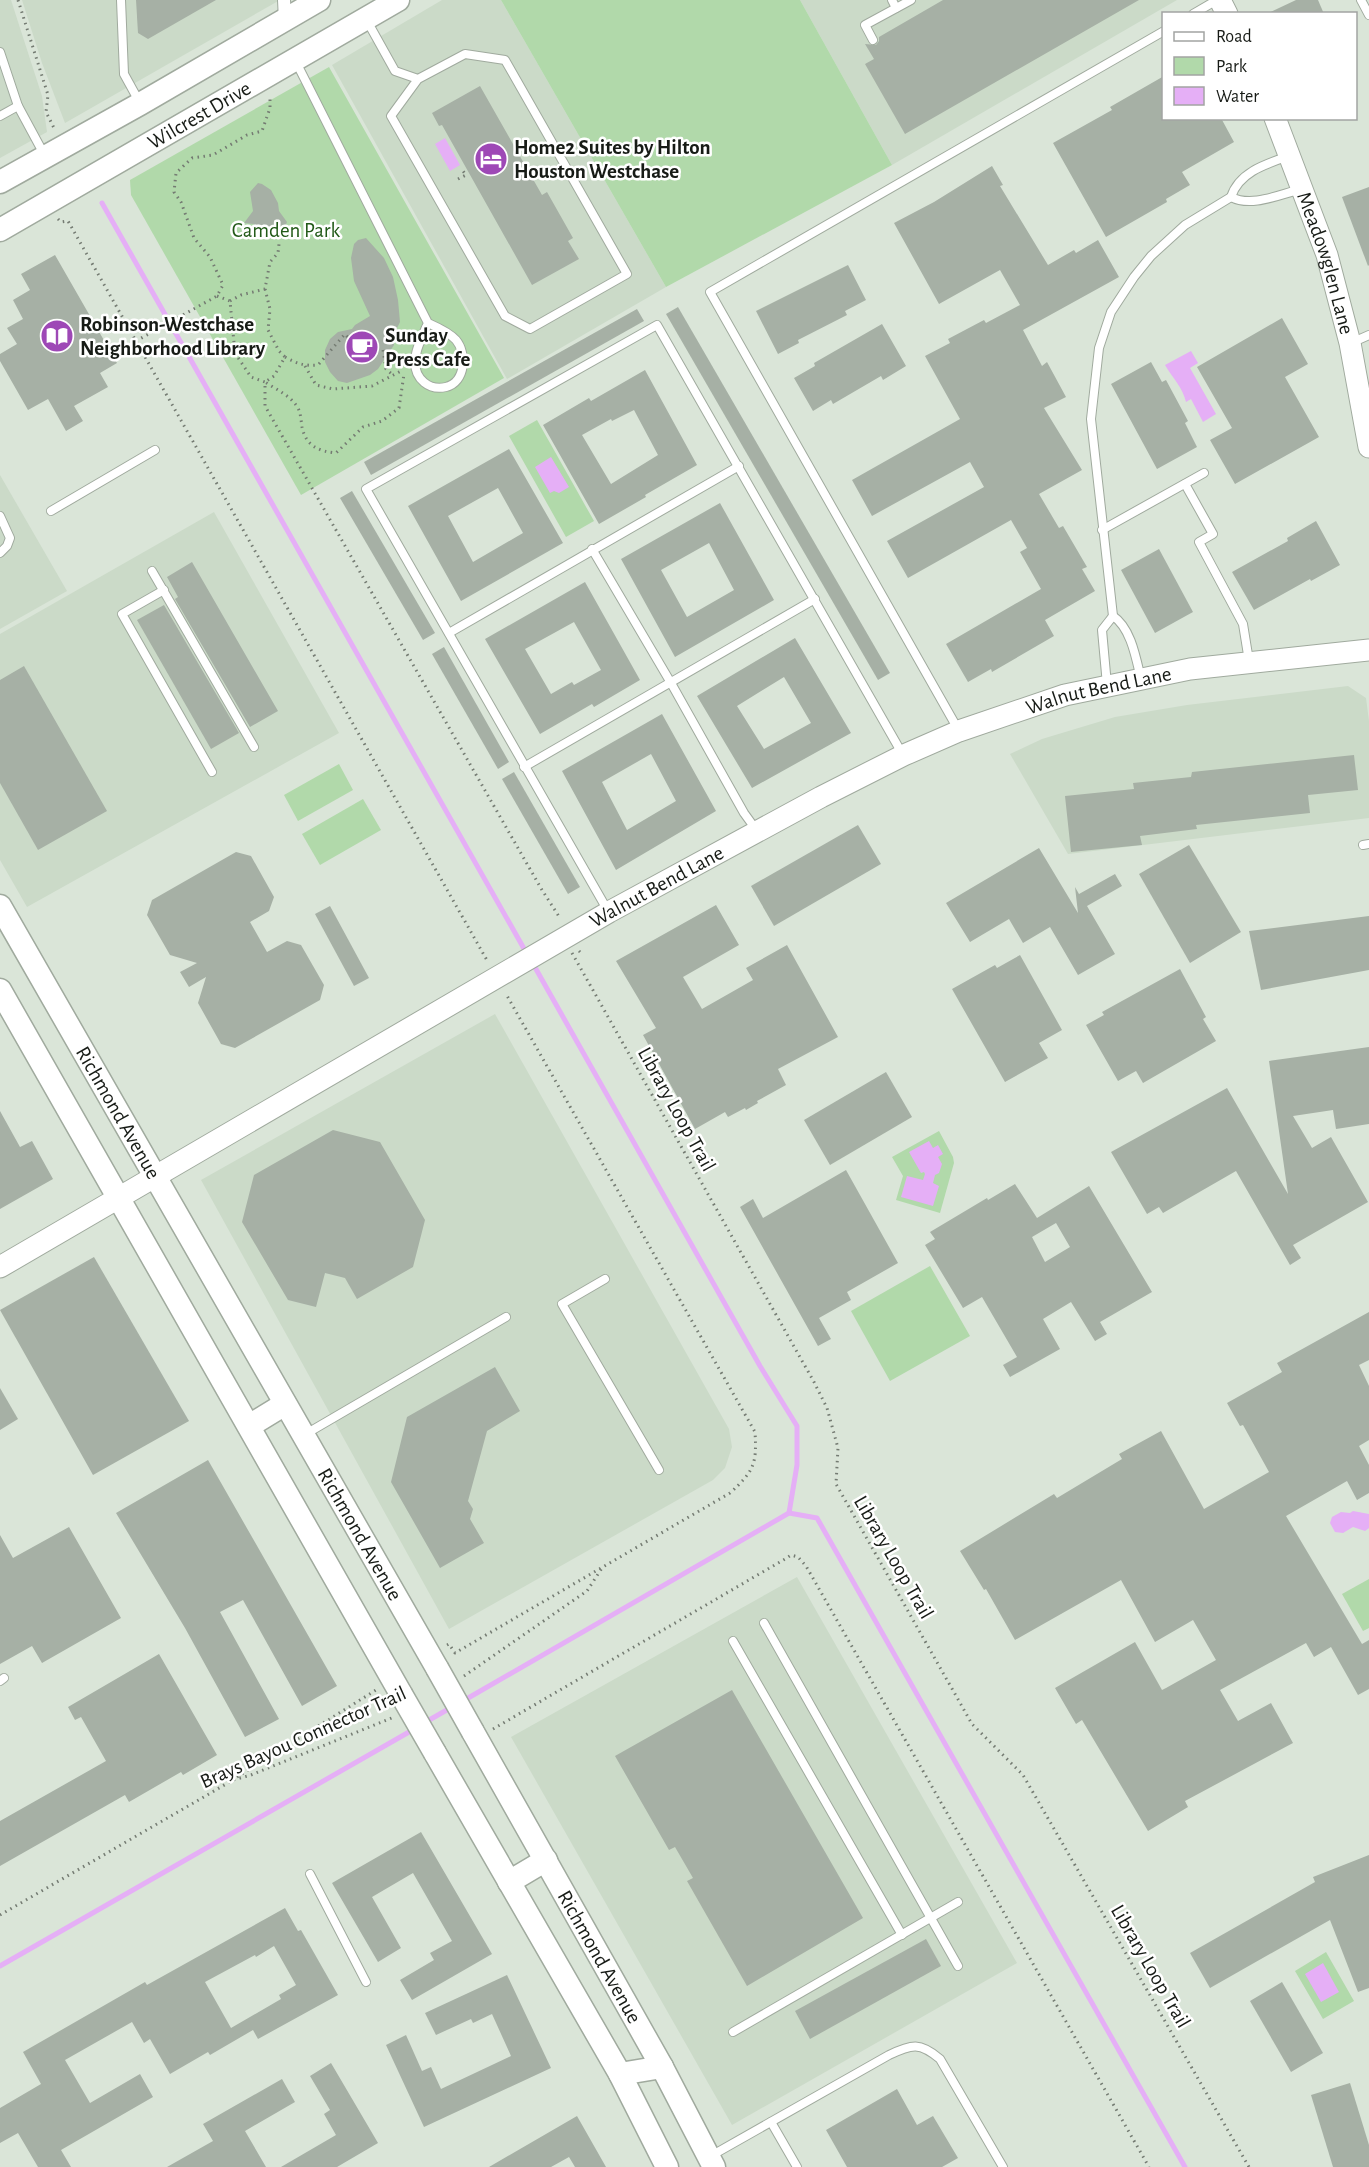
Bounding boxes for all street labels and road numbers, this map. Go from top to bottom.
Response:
street label: Wilcrest Drive [144,77,254,153]
street label: Meadowglen Lane [1293,189,1357,337]
street label: Walnut Bend Lane [1023,663,1173,718]
street label: Walnut Bend Lane [586,842,727,932]
street label: Richmond Avenue [72,1043,164,1183]
street label: Library Loop Trail [634,1044,719,1175]
street label: Richmond Avenue [314,1464,406,1604]
street label: Library Loop Trail [850,1492,937,1623]
street label: Brays Bayou Connector Trail [197,1682,409,1792]
street label: Richmond Avenue [554,1887,645,2027]
street label: Library Loop Trail [1107,1901,1194,2032]

